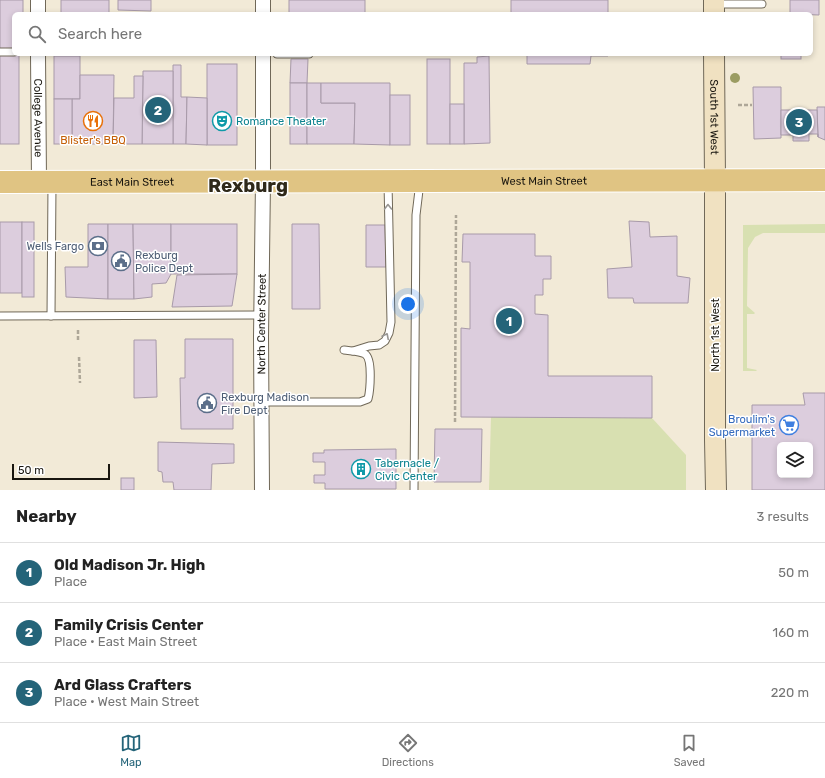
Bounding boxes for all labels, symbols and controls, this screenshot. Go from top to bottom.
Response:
search box [12,12,813,56]
icon: search [26,23,48,45]
text: Search here [58,25,142,43]
street label: College Avenue [32,78,45,158]
street label: South 1st West [708,79,721,155]
pin: 2 [145,95,171,125]
pin: 3 [786,107,812,137]
restaurant icon: Blister's BBQ [82,110,104,132]
theatre icon: Romance Theater [211,110,233,132]
place label: Romance Theater [236,115,327,128]
place label: Blister's BBQ [60,134,126,147]
district label: Rexburg [208,174,288,197]
street label: West Main Street [501,174,588,187]
street label: East Main Street [90,175,175,188]
one-way arrow [384,204,392,210]
bank icon: Wells Fargo [87,235,109,257]
place label: Wells Fargo [26,240,84,253]
place label: Rexburg Police Dept [135,249,194,275]
public building icon: Rexburg Police Dept [110,250,132,272]
street label: North Center Street [254,273,268,375]
your location [398,294,418,314]
street label: North 1st West [709,298,722,372]
pin: 1 [496,306,522,336]
one-way arrow [381,333,389,340]
place label: Rexburg Madison Fire Dept [221,391,309,417]
public building icon: Rexburg Madison Fire Dept [196,392,218,414]
place label: Broulim's Supermarket [709,413,776,439]
supermarket icon: Broulim's Supermarket [778,414,800,436]
map controls [777,442,813,478]
button: layers [777,442,813,478]
place label: Tabernacle / Civic Center [375,457,440,483]
building icon: Tabernacle / Civic Center [350,458,372,480]
scale bar [12,462,110,481]
text: 50 m [18,464,44,477]
text: Nearby [16,506,77,526]
text: 3 results [757,509,809,524]
text: Old Madison Jr. High [54,556,205,574]
text: 1 [26,565,32,580]
text: 50 m [778,565,809,580]
text: Place [54,574,87,589]
text: Family Crisis Center [54,616,203,634]
text: 2 [25,625,33,640]
text: 160 m [773,625,809,640]
text: Place · East Main Street [54,634,197,649]
text: Ard Glass Crafters [54,676,192,694]
text: 3 [25,685,33,700]
text: 220 m [771,685,809,700]
text: Place · West Main Street [54,694,199,709]
tab: Map [120,732,142,769]
tab: Directions [382,732,434,769]
tab: Saved [674,732,705,769]

